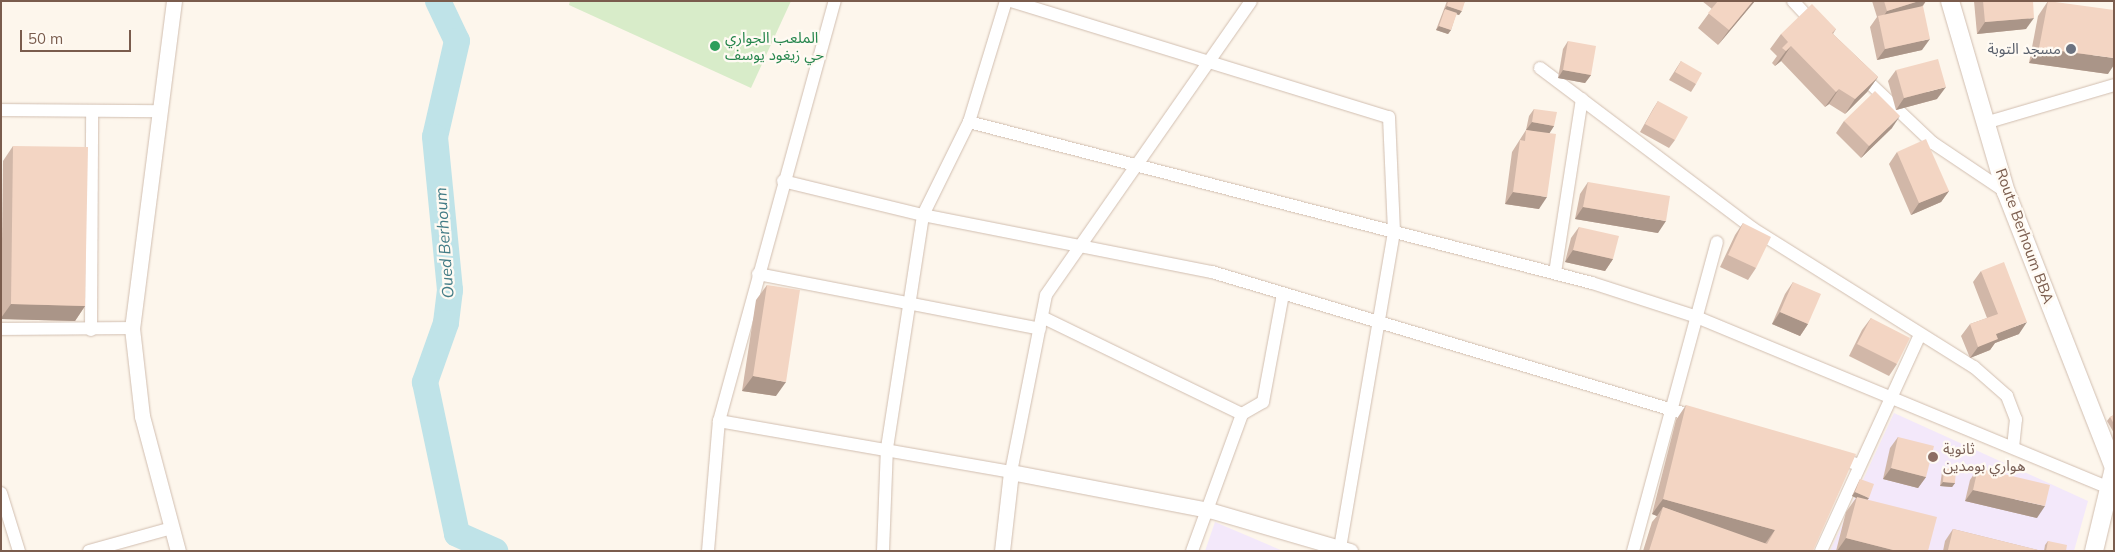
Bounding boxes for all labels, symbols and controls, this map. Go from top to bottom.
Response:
scale bar [22,20,134,52]
place label: الملعب الجواري حي زيغود يوسف [725,28,824,63]
text: 50 m [28,29,63,48]
marker: الملعب الجواري حي زيغود يوسف [709,40,721,52]
place label: مسجد التوبة [1987,40,2061,58]
marker: مسجد التوبة [2065,43,2077,55]
street label: Route Berhoum BBA [1992,166,2058,306]
water label: Oued Berhoum [431,187,457,299]
place label: ثانوية هواري بومدين [1943,439,2025,474]
marker: ثانوية هواري بومدين [1927,451,1939,463]

